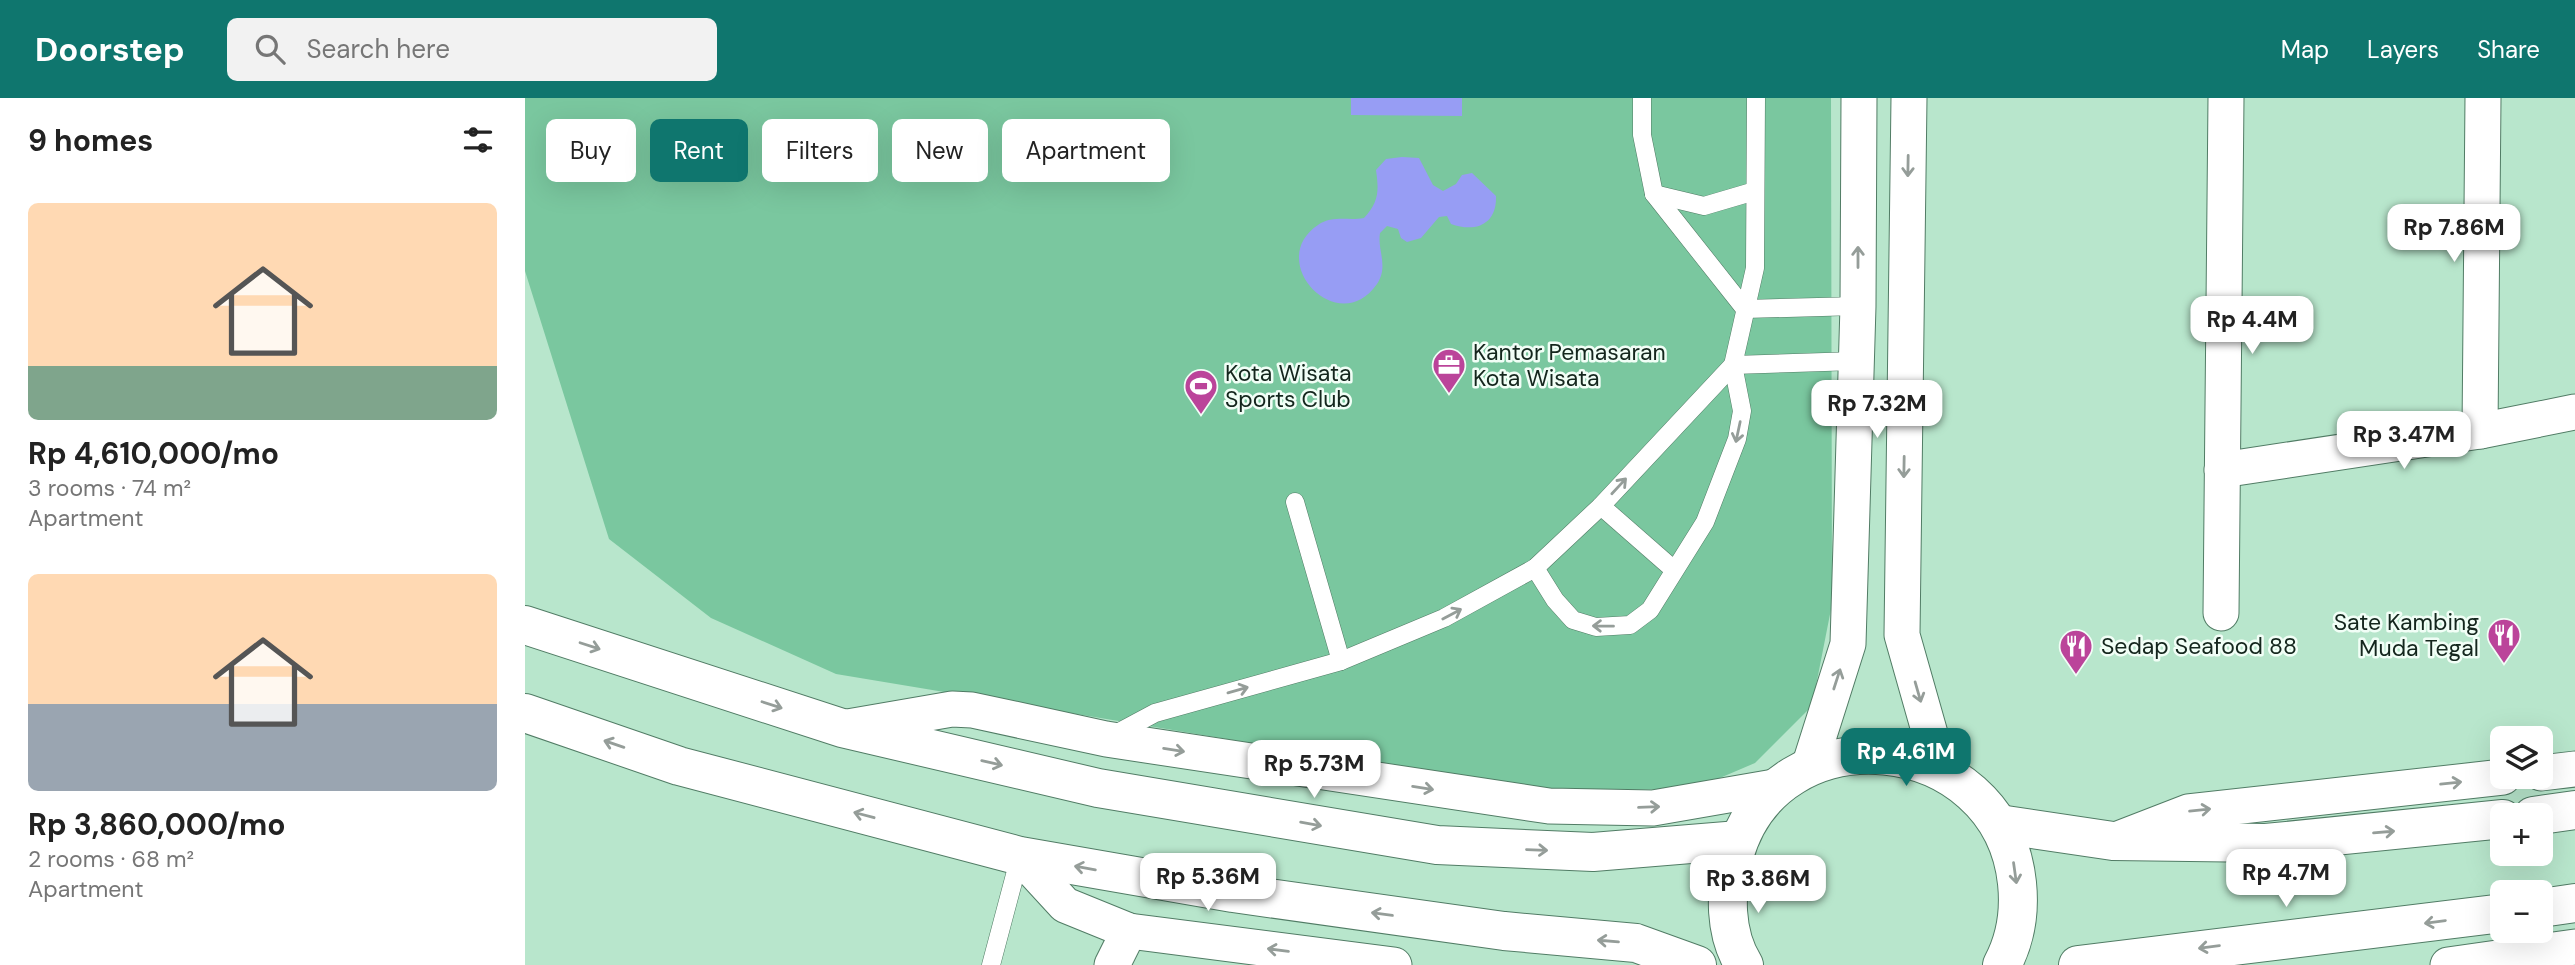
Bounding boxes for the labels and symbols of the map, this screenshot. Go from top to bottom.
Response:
one-way arrow [1902,154,1915,177]
pin: Rp 7.86M [2382,204,2526,264]
one-way arrow [1851,246,1865,269]
pin: Rp 4.4M [2187,296,2317,356]
place label: Kantor Pemasaran Kota Wisata [1473,337,1666,393]
office icon: Kantor Pemasaran Kota Wisata [1430,346,1468,395]
place label: Kota Wisata Sports Club [1225,358,1352,414]
sports icon: Kota Wisata Sports Club [1182,367,1220,416]
pin: Rp 7.32M [1805,380,1949,440]
pin: Rp 3.47M [2332,412,2476,471]
one-way arrow [1731,420,1745,443]
one-way arrow [1898,455,1911,478]
one-way arrow [1611,478,1628,495]
one-way arrow [1441,607,1461,621]
place label: Sate Kambing Muda Tegal [2334,607,2479,663]
restaurant icon: Sate Kambing Muda Tegal [2485,616,2523,665]
one-way arrow [1592,619,1615,632]
restaurant icon: Sedap Seafood 88 [2057,627,2095,676]
place label: Sedap Seafood 88 [2101,631,2297,661]
one-way arrow [579,640,601,653]
one-way arrow [1831,668,1844,690]
one-way arrow [1912,681,1925,703]
one-way arrow [1226,683,1248,696]
one-way arrow [761,699,783,712]
pin: Rp 4.61M [1834,728,1978,788]
one-way arrow [604,736,626,749]
pin: Rp 5.73M [1242,740,1386,800]
one-way arrow [1162,744,1184,757]
one-way arrow [980,757,1003,770]
one-way arrow [2439,776,2461,789]
one-way arrow [1411,782,1434,795]
one-way arrow [1637,801,1660,814]
one-way arrow [2188,804,2211,817]
one-way arrow [853,808,876,821]
one-way arrow [1299,818,1322,831]
one-way arrow [2372,825,2395,838]
one-way arrow [1525,843,1548,856]
pin: Rp 4.7M [2221,850,2351,909]
pin: Rp 5.36M [1136,854,1280,913]
pin: Rp 3.86M [1686,856,1830,915]
one-way arrow [1074,861,1097,874]
one-way arrow [2009,861,2022,884]
one-way arrow [1371,908,1394,921]
one-way arrow [2424,916,2447,929]
one-way arrow [1597,934,1620,947]
one-way arrow [2198,941,2221,954]
one-way arrow [1267,944,1290,957]

